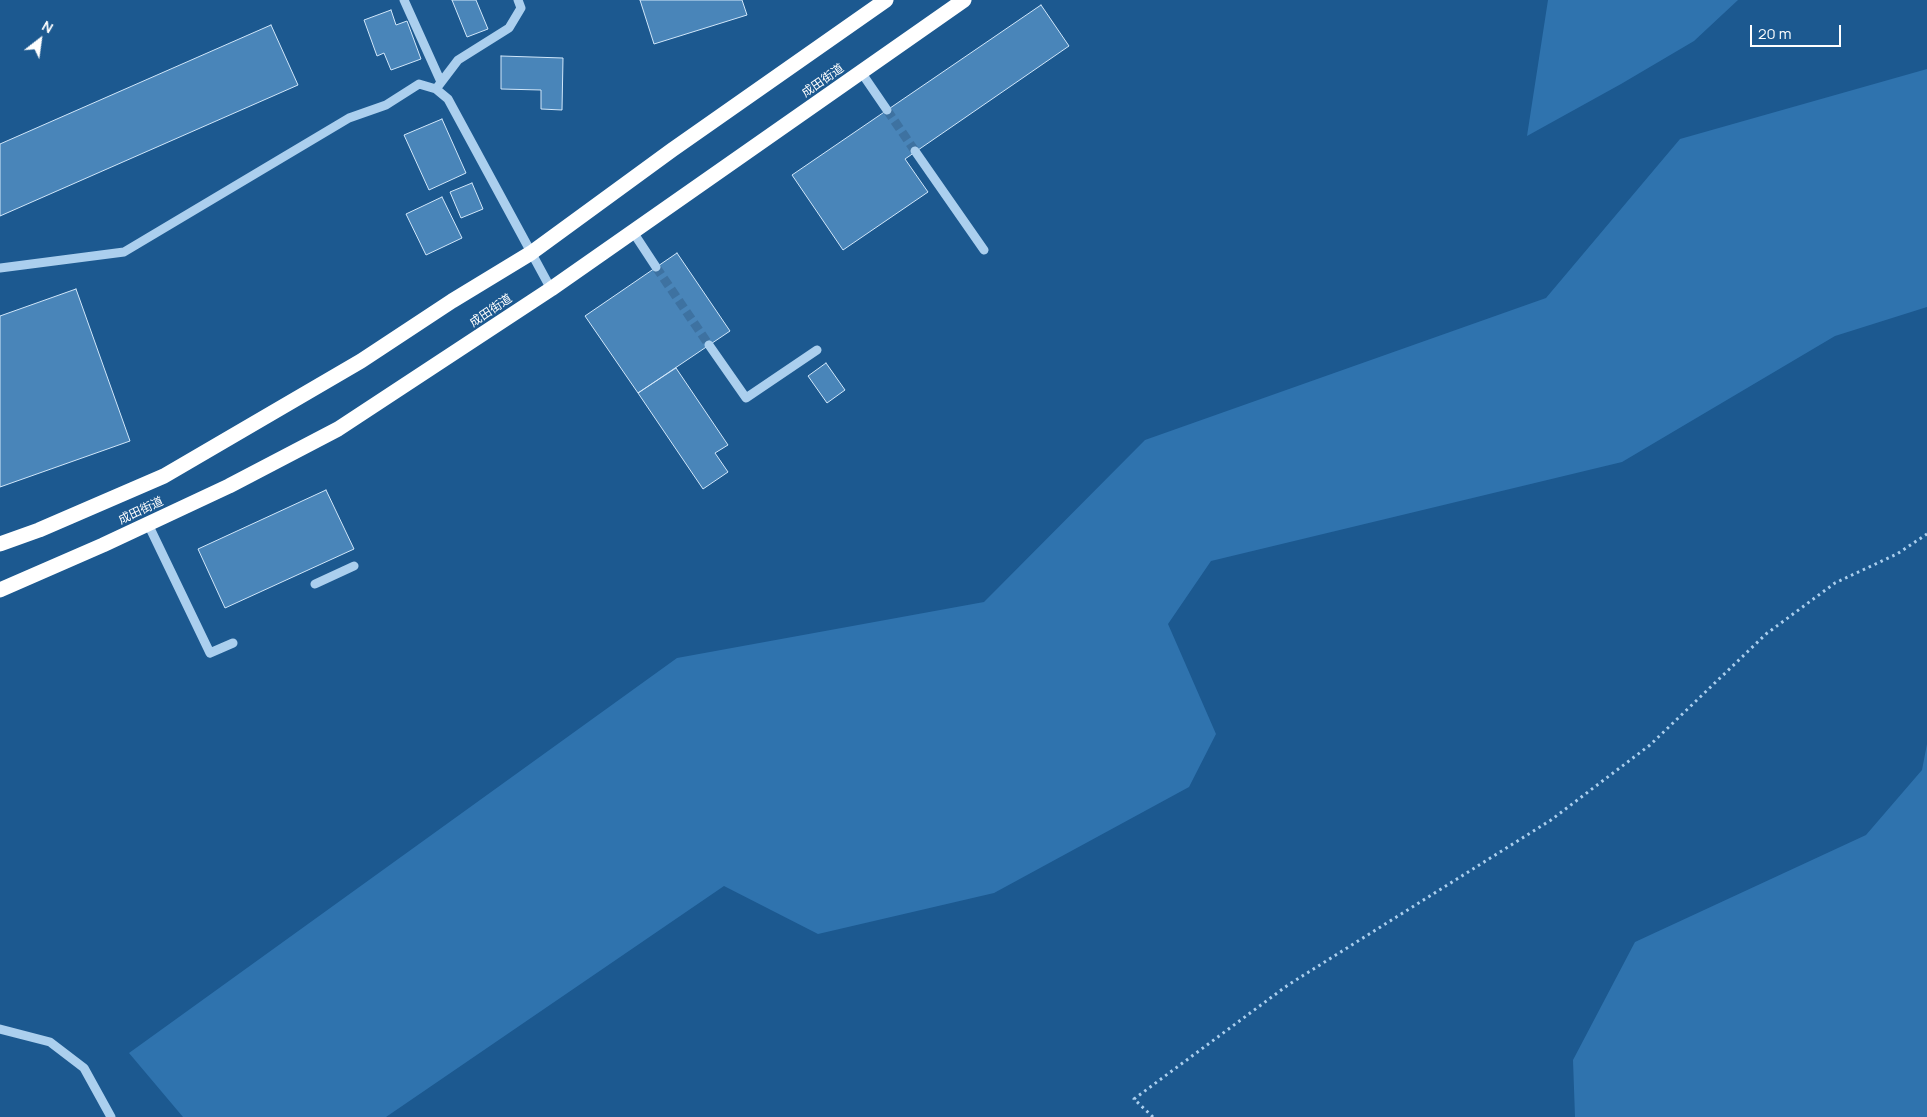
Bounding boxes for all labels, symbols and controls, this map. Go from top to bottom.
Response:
north arrow [15,15,65,65]
scale bar [1752,15,1843,47]
text: N [39,16,57,37]
text: 20 m [1758,23,1791,44]
street label: 成田街道 [799,61,847,101]
street label: 成田街道 [467,292,515,330]
street label: 成田街道 [116,494,166,528]

